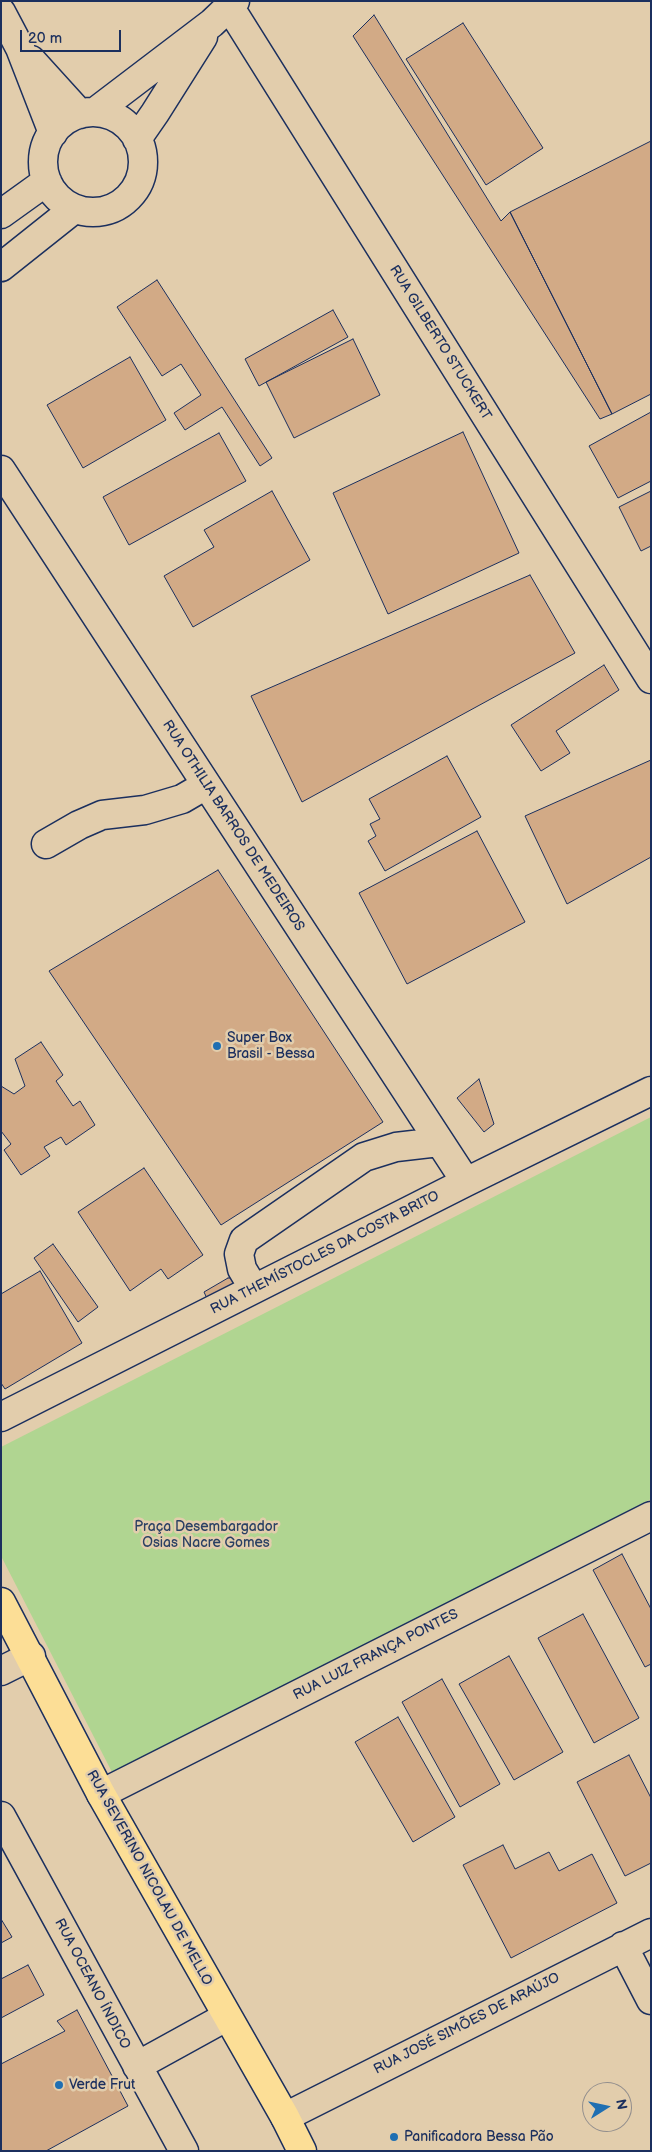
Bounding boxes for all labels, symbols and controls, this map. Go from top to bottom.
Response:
scale bar [22,20,124,52]
text: 20 m [28,29,62,48]
street label: RUA GILBERTO STUCKERT [385,263,495,423]
street label: RUA OTHILIA BARROS DE MEDEIROS [158,717,308,935]
place label: Super Box Brasil - Bessa [227,1030,315,1062]
marker: Super Box Brasil - Bessa [211,1040,223,1052]
street label: RUA THEMÍSTOCLES DA COSTA BRITO [208,1188,442,1318]
park label: Praça Desembargador Osias Nacre Gomes [134,1519,278,1551]
street label: RUA LUIZ FRANÇA PONTES [291,1606,461,1704]
street label: RUA SEVERINO NICOLAU DE MELLO [83,1767,215,1989]
street label: RUA OCEANO ÍNDICO [50,1916,134,2052]
street label: RUA JOSÉ SIMÕES DE ARAÚJO [371,1970,563,2078]
place label: Verde Frut [69,2077,135,2093]
marker: Verde Frut [53,2079,65,2091]
north arrow [582,2082,632,2132]
text: N [612,2098,631,2111]
place label: Panificadora Bessa Pão [404,2129,554,2145]
marker: Panificadora Bessa Pão [388,2131,400,2143]

